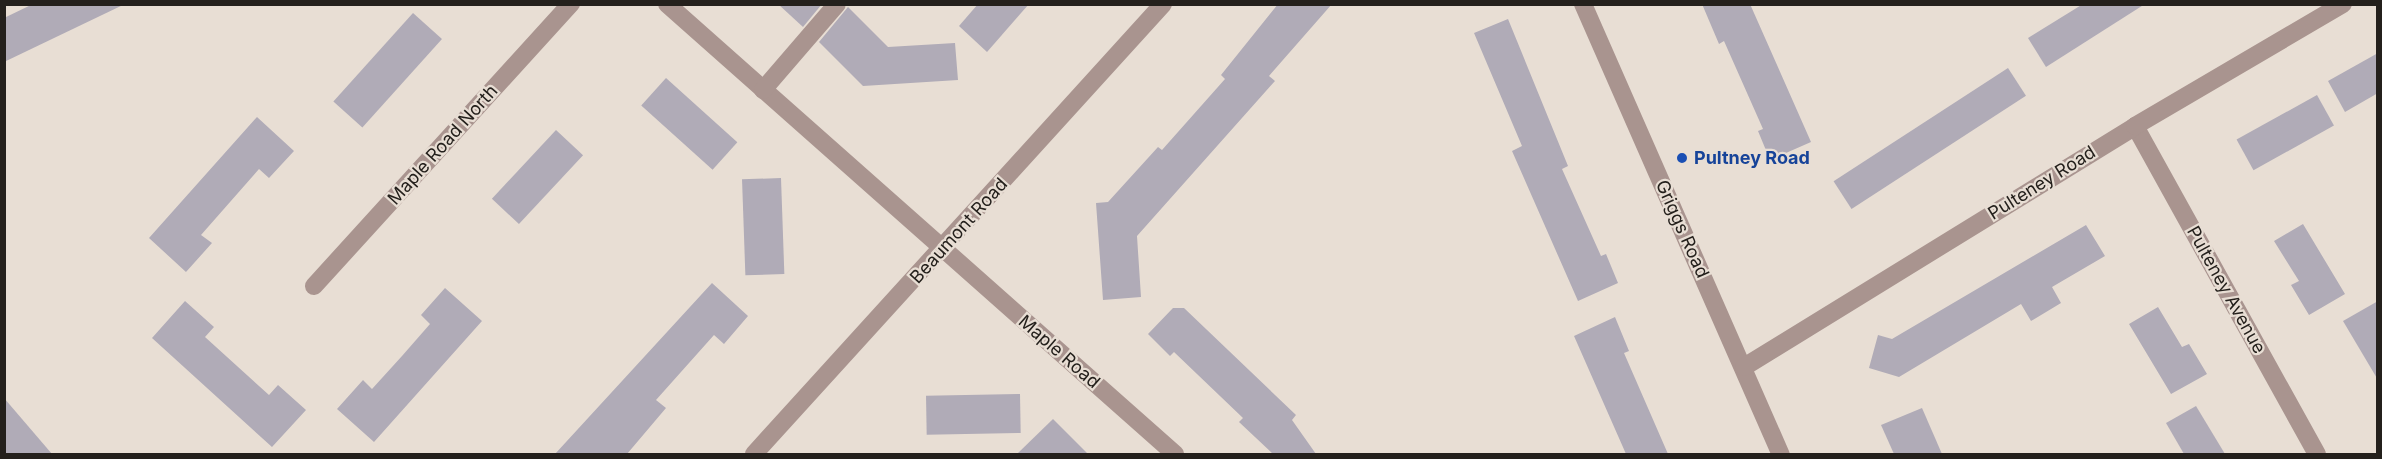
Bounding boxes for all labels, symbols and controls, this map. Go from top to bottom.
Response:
street label: Maple Road North [384,81,502,209]
street label: Pulteney Road [1984,141,2100,225]
place label: Pultney Road [1694,147,1810,169]
marker: Pultney Road [1675,151,1689,165]
street label: Beaumont Road [906,174,1012,288]
street label: Griggs Road [1651,177,1713,281]
street label: Pulteney Avenue [2182,223,2270,357]
street label: Maple Road [1014,311,1104,393]

